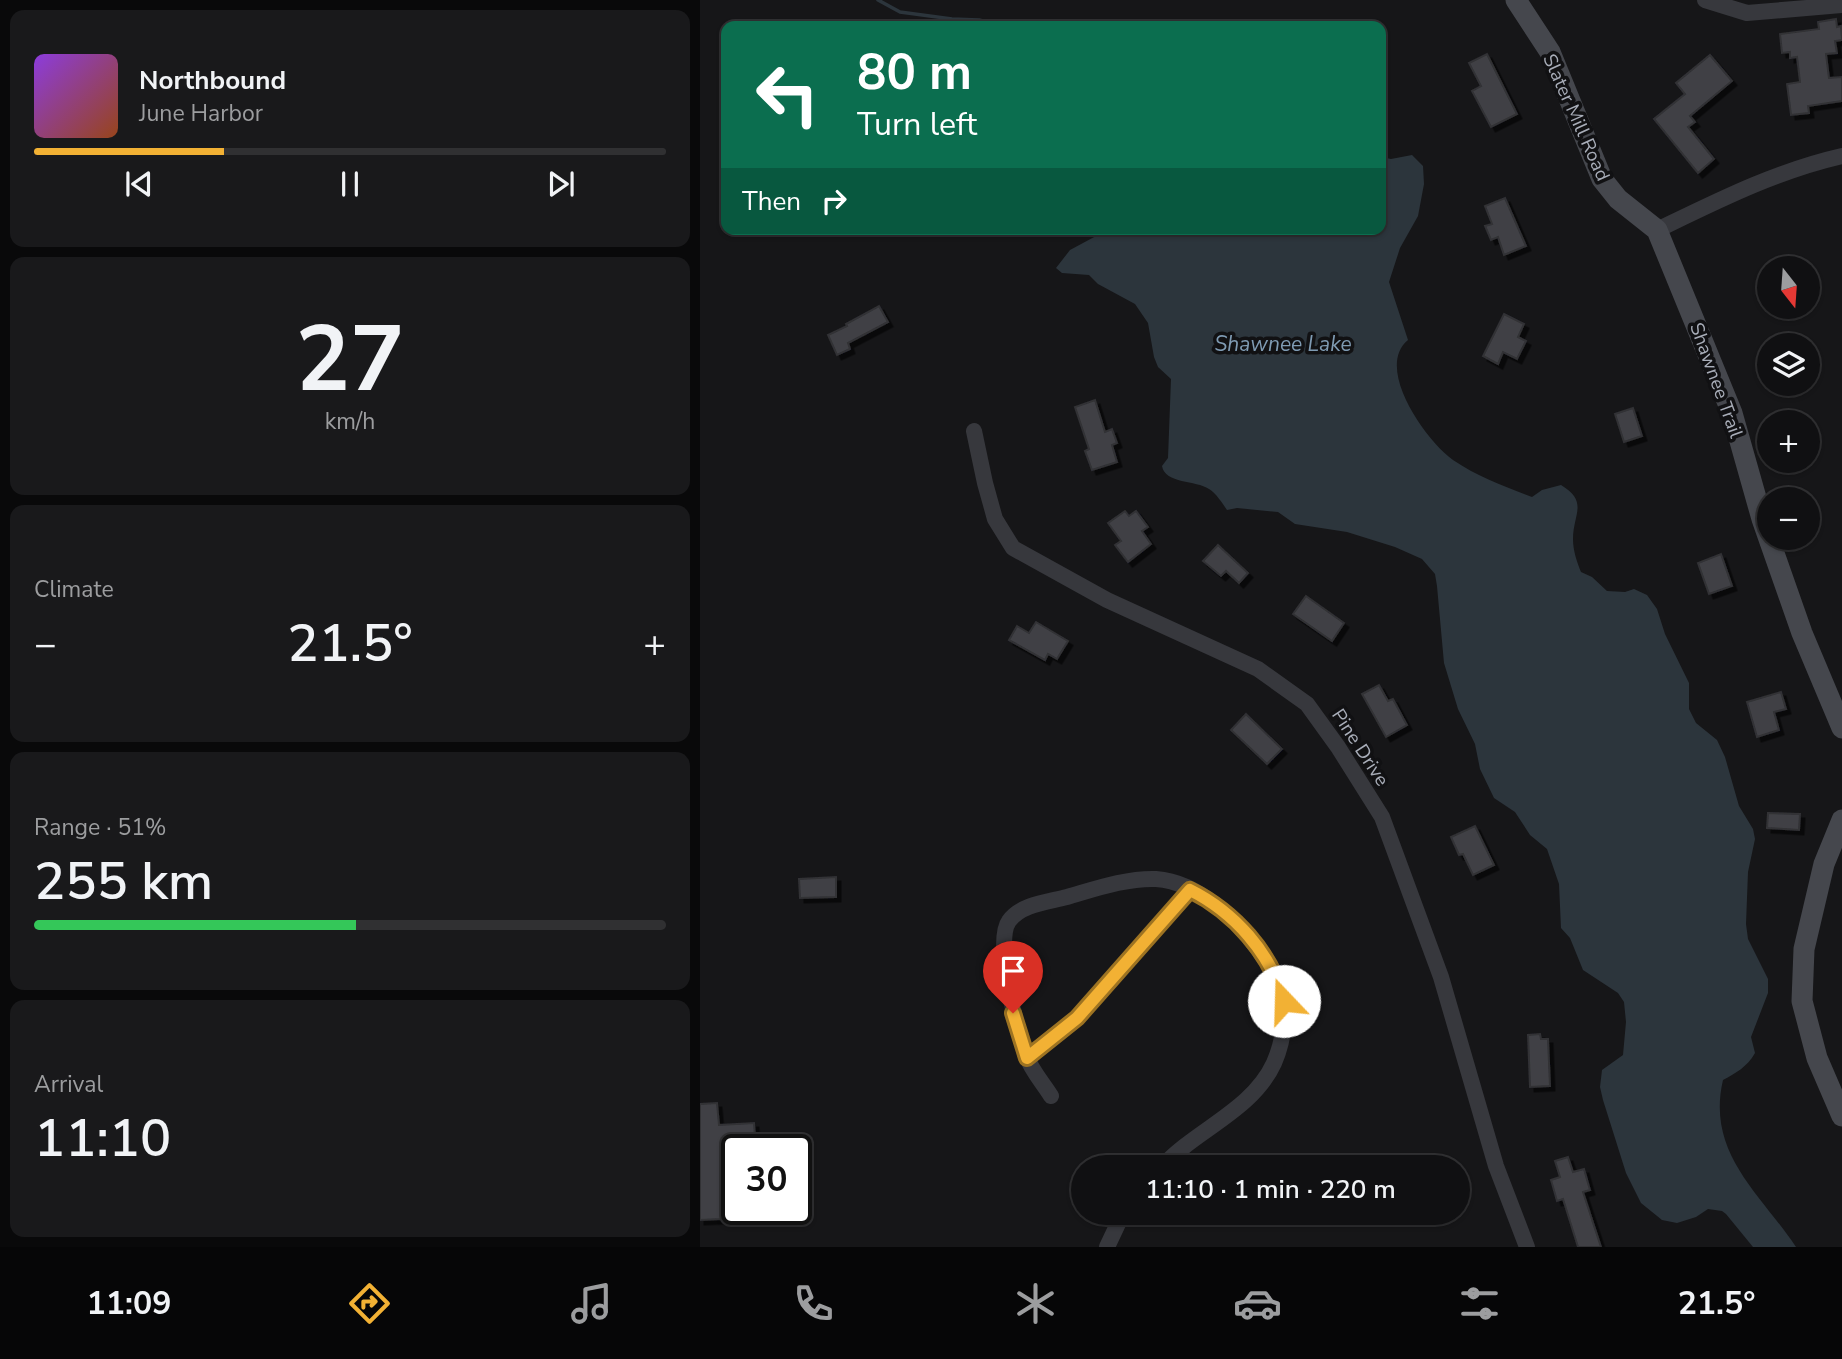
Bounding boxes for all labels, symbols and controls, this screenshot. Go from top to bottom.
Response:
text: 80 m [857,39,972,106]
icon: left [742,49,833,140]
street label: Slater Mill Road [1536,50,1616,185]
text: Northbound [139,63,286,98]
text: June Harbor [139,98,263,129]
text: Turn left [857,103,977,146]
icon: previous [120,165,158,203]
icon: pause [331,165,369,203]
icon: next [542,165,580,203]
icon: right [815,182,853,220]
text: Then [742,184,801,219]
north arrow [1757,256,1820,318]
map controls [1757,256,1820,550]
text: 27 [295,298,405,422]
street label: Shawnee Trail [1683,319,1749,442]
water label: Shawnee Lake [1214,330,1352,358]
button: layers [1757,333,1820,396]
text: km/h [325,406,375,437]
button: + [1757,410,1820,473]
button: − [1757,487,1820,550]
text: Climate [34,574,114,605]
text: 21.5° [287,608,413,679]
text: − [34,619,57,670]
text: + [643,619,666,670]
street label: Pine Drive [1325,704,1395,791]
text: Range · 51% [34,812,166,843]
text: 255 km [34,846,213,917]
pin [983,941,1043,1013]
icon: arrive [994,952,1032,990]
position arrow [1247,964,1321,1038]
text: Arrival [34,1069,103,1100]
text: 11:10 [34,1103,171,1174]
speed limit sign: 30 [721,1134,812,1225]
text: 11:10 · 1 min · 220 m [1145,1172,1396,1207]
icon: directions [345,1279,394,1328]
icon: music [567,1279,616,1328]
icon: phone [789,1279,838,1328]
icon: climate [1011,1279,1060,1328]
icon: car [1233,1279,1282,1328]
icon: filters [1455,1279,1504,1328]
text: 11:09 [87,1282,171,1325]
text: 21.5° [1678,1282,1755,1325]

